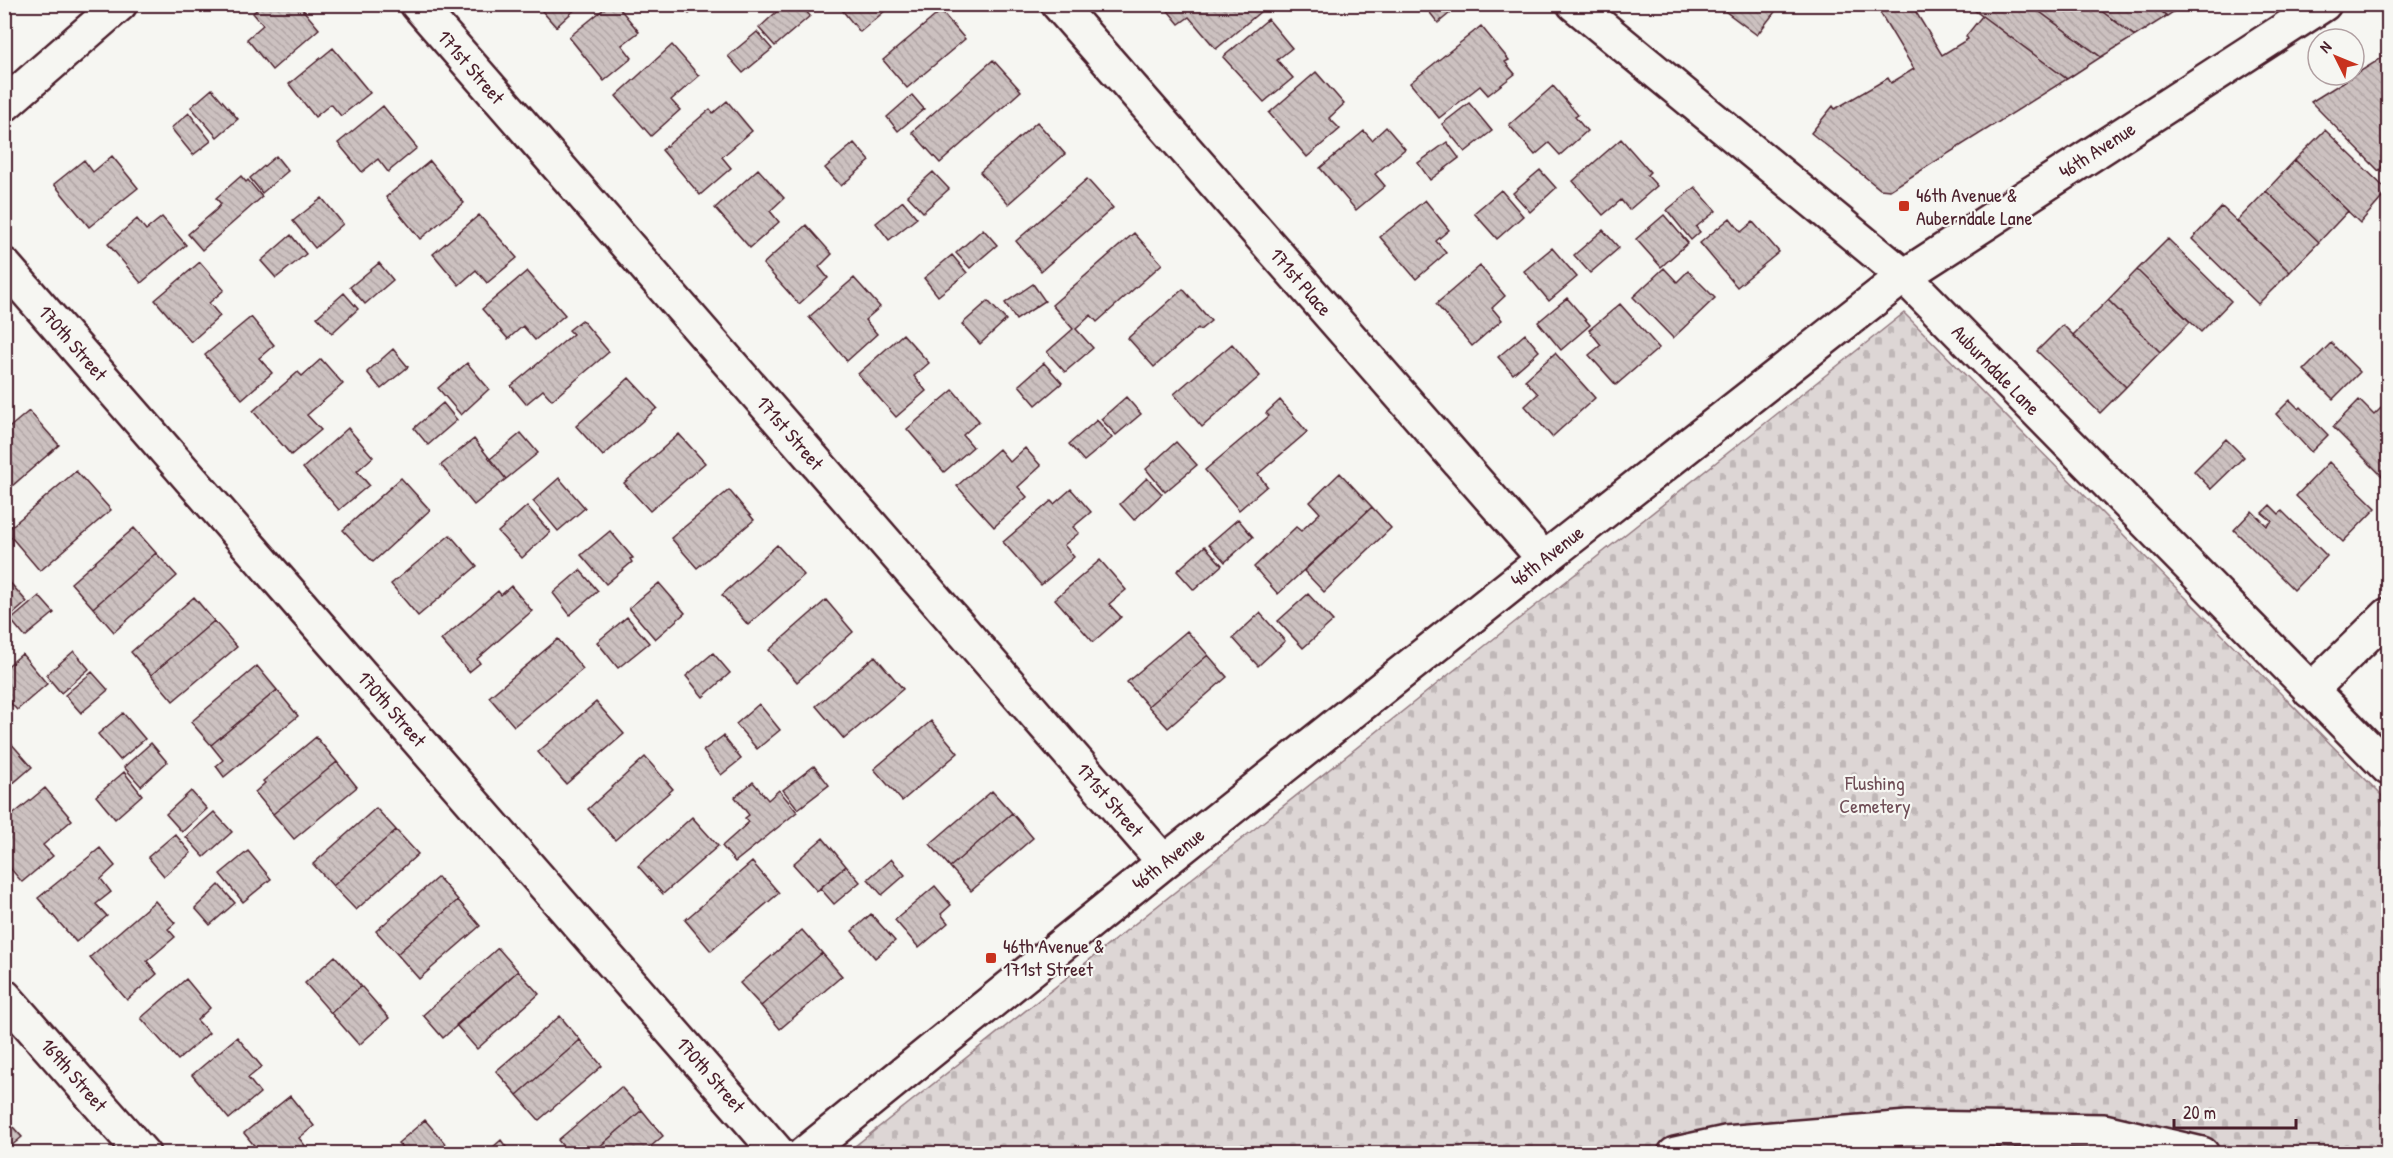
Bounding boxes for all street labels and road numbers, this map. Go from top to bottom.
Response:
street label: 171st Street [432,24,512,110]
street label: 46th Avenue [2053,115,2140,184]
street label: 171st Place [1264,242,1339,322]
street label: 170th Street [33,299,115,387]
street label: Auburndale Lane [1946,318,2047,421]
street label: 171st Street [751,390,831,476]
street label: 46th Avenue [1504,518,1589,593]
street label: 170th Street [352,665,434,753]
street label: 171st Street [1071,757,1151,843]
street label: 46th Avenue [1126,821,1210,896]
street label: 170th Street [671,1031,753,1119]
street label: 169th Street [35,1032,114,1118]

